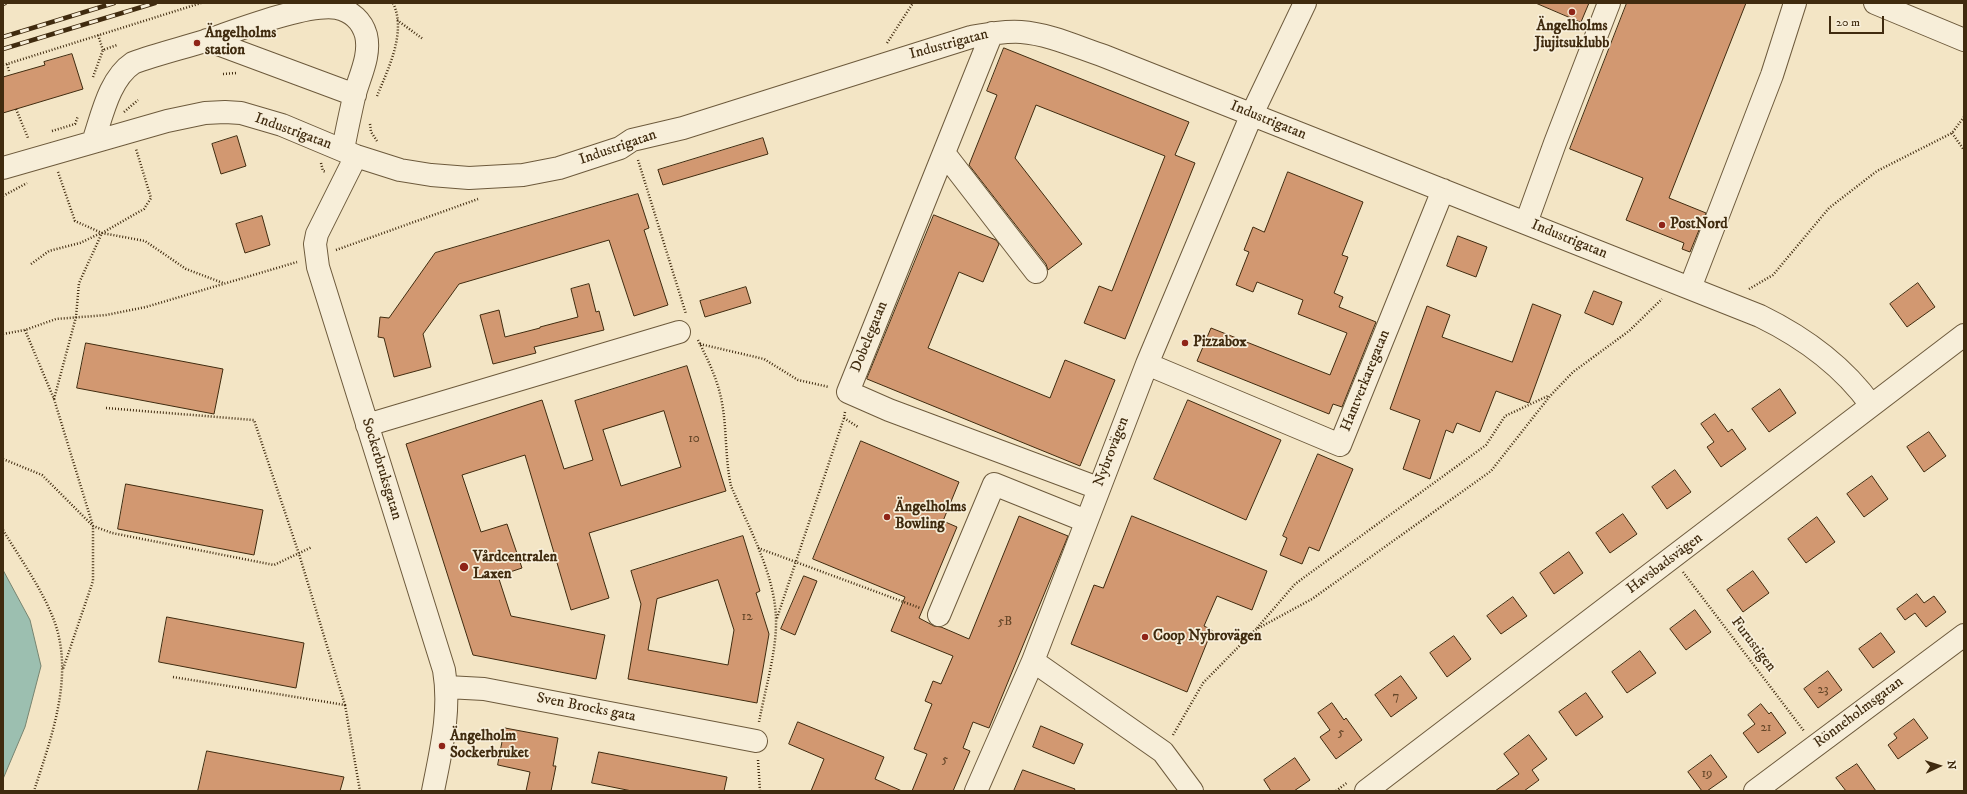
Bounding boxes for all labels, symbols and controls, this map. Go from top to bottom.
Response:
marker: Ängelholms Jiujitsuklubb [1567,7,1577,17]
scale bar [1831,8,1886,34]
text: 20 m [1836,15,1860,30]
place label: Ängelholms Jiujitsuklubb [1535,18,1609,53]
place label: Ängelholms station [205,25,276,60]
street label: Industrigatan [908,26,990,64]
marker: Ängelholms station [192,38,202,48]
street label: Industrigatan [1227,98,1309,144]
street label: Industrigatan [252,110,334,154]
street label: Industrigatan [577,126,659,170]
place label: PostNord [1670,216,1728,234]
street label: Industrigatan [1528,217,1610,263]
marker: PostNord [1657,220,1667,230]
street label: Dobelegatan [848,299,892,375]
street label: Hantverkaregatan [1337,328,1395,434]
place label: Pizzabox [1193,334,1247,352]
marker: Pizzabox [1180,338,1190,348]
street label: Nybrovägen [1090,415,1134,489]
street label: Sockerbruksgatan [357,416,405,522]
house number: 10 [688,431,700,447]
place label: Ängelholms Bowling [895,499,966,534]
marker: Ängelholms Bowling [882,512,892,522]
street label: Havsbadsvägen [1623,530,1707,598]
place label: Vårdcentralen Laxen [473,549,557,584]
marker: Vårdcentralen Laxen [458,561,470,573]
house number: 12 [741,609,753,625]
house number: 5B [998,614,1012,630]
street label: Furustigen [1727,614,1779,676]
place label: Coop Nybrovägen [1153,628,1262,646]
marker: Coop Nybrovägen [1140,632,1150,642]
street label: Rönneholmsgatan [1811,673,1907,753]
house number: 23 [1817,682,1829,698]
house number: 7 [1393,689,1399,705]
street label: Sven Brocks gata [535,690,637,726]
house number: 21 [1760,720,1772,736]
house number: 5 [1338,725,1344,741]
place label: Ängelholm Sockerbruket [450,728,529,763]
marker: Ängelholm Sockerbruket [437,741,447,751]
north arrow [1919,746,1959,786]
house number: 5 [942,752,948,768]
text: N [1944,760,1958,770]
house number: 19 [1701,766,1713,782]

